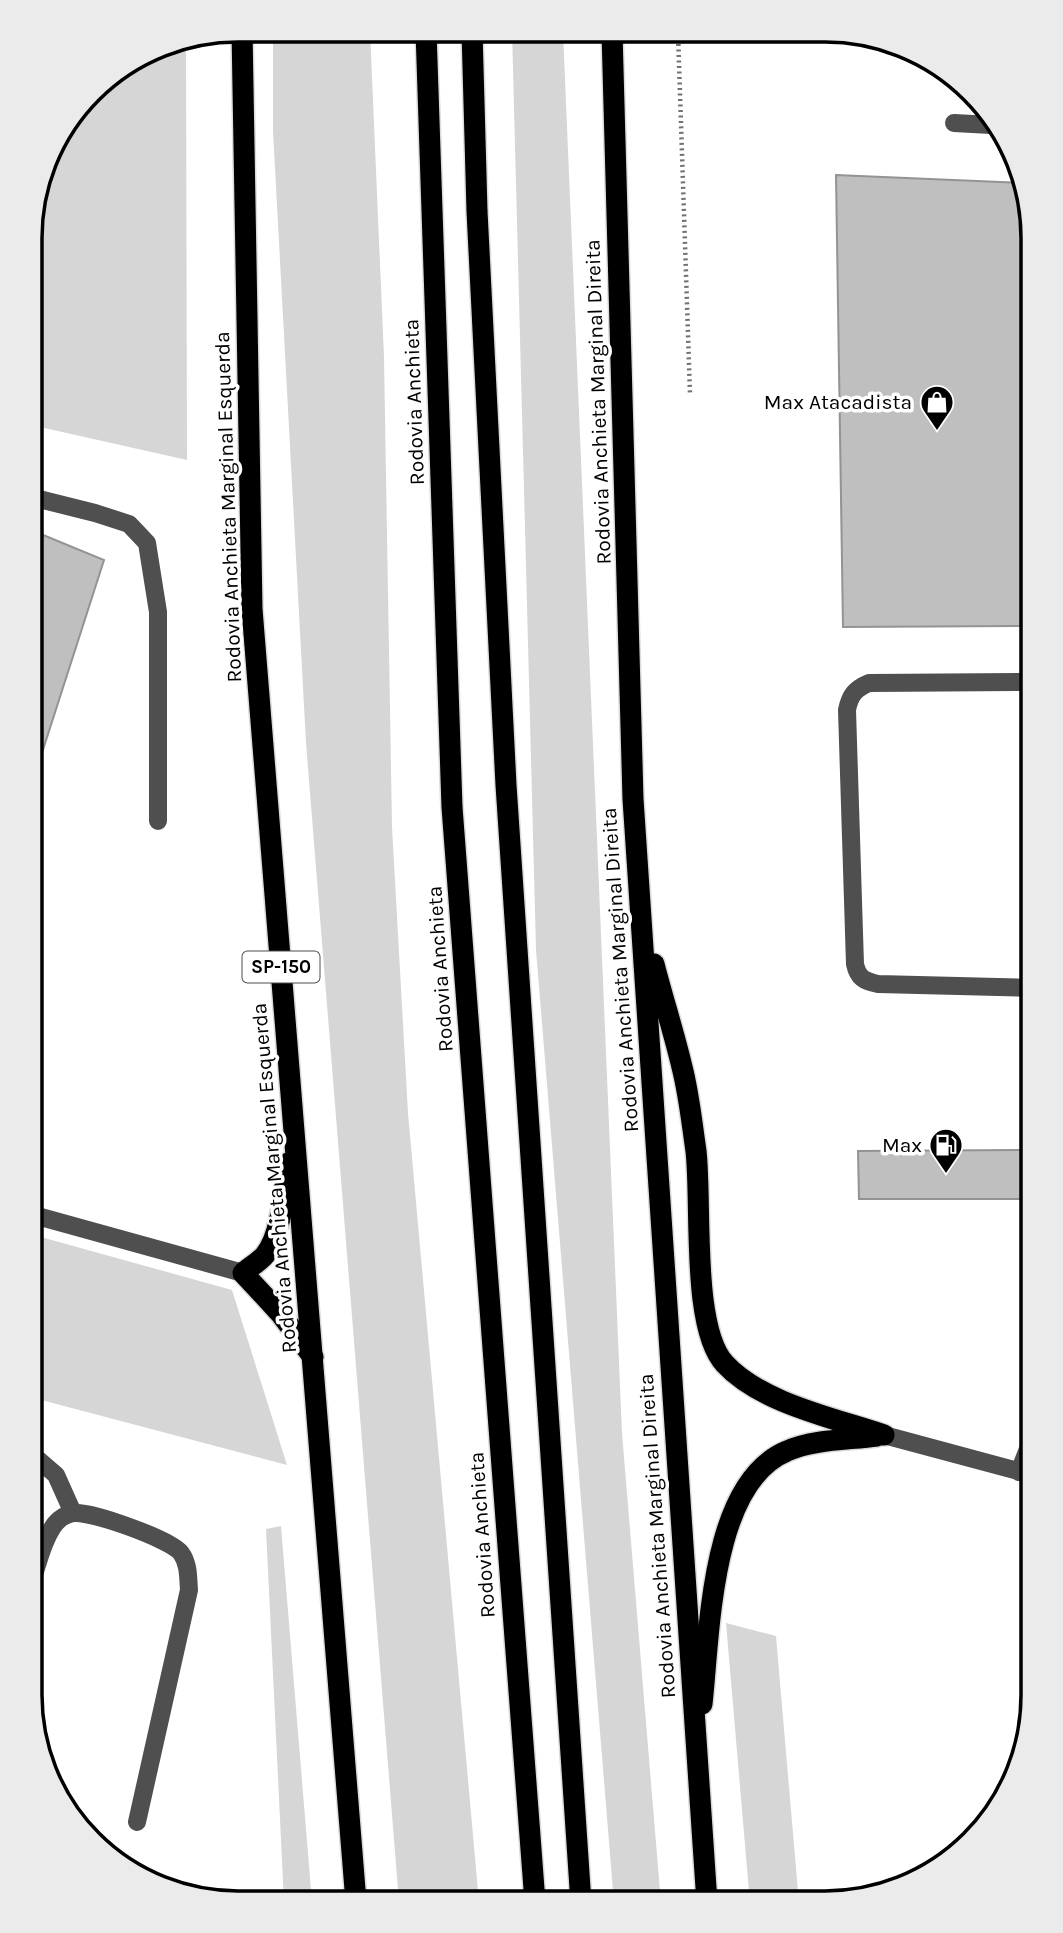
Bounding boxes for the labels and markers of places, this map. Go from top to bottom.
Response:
shop icon: Max Atacadista [918,383,956,432]
place label: Max Atacadista [764,390,912,414]
fuel station icon: Max [927,1126,965,1175]
place label: Max [882,1133,922,1157]

